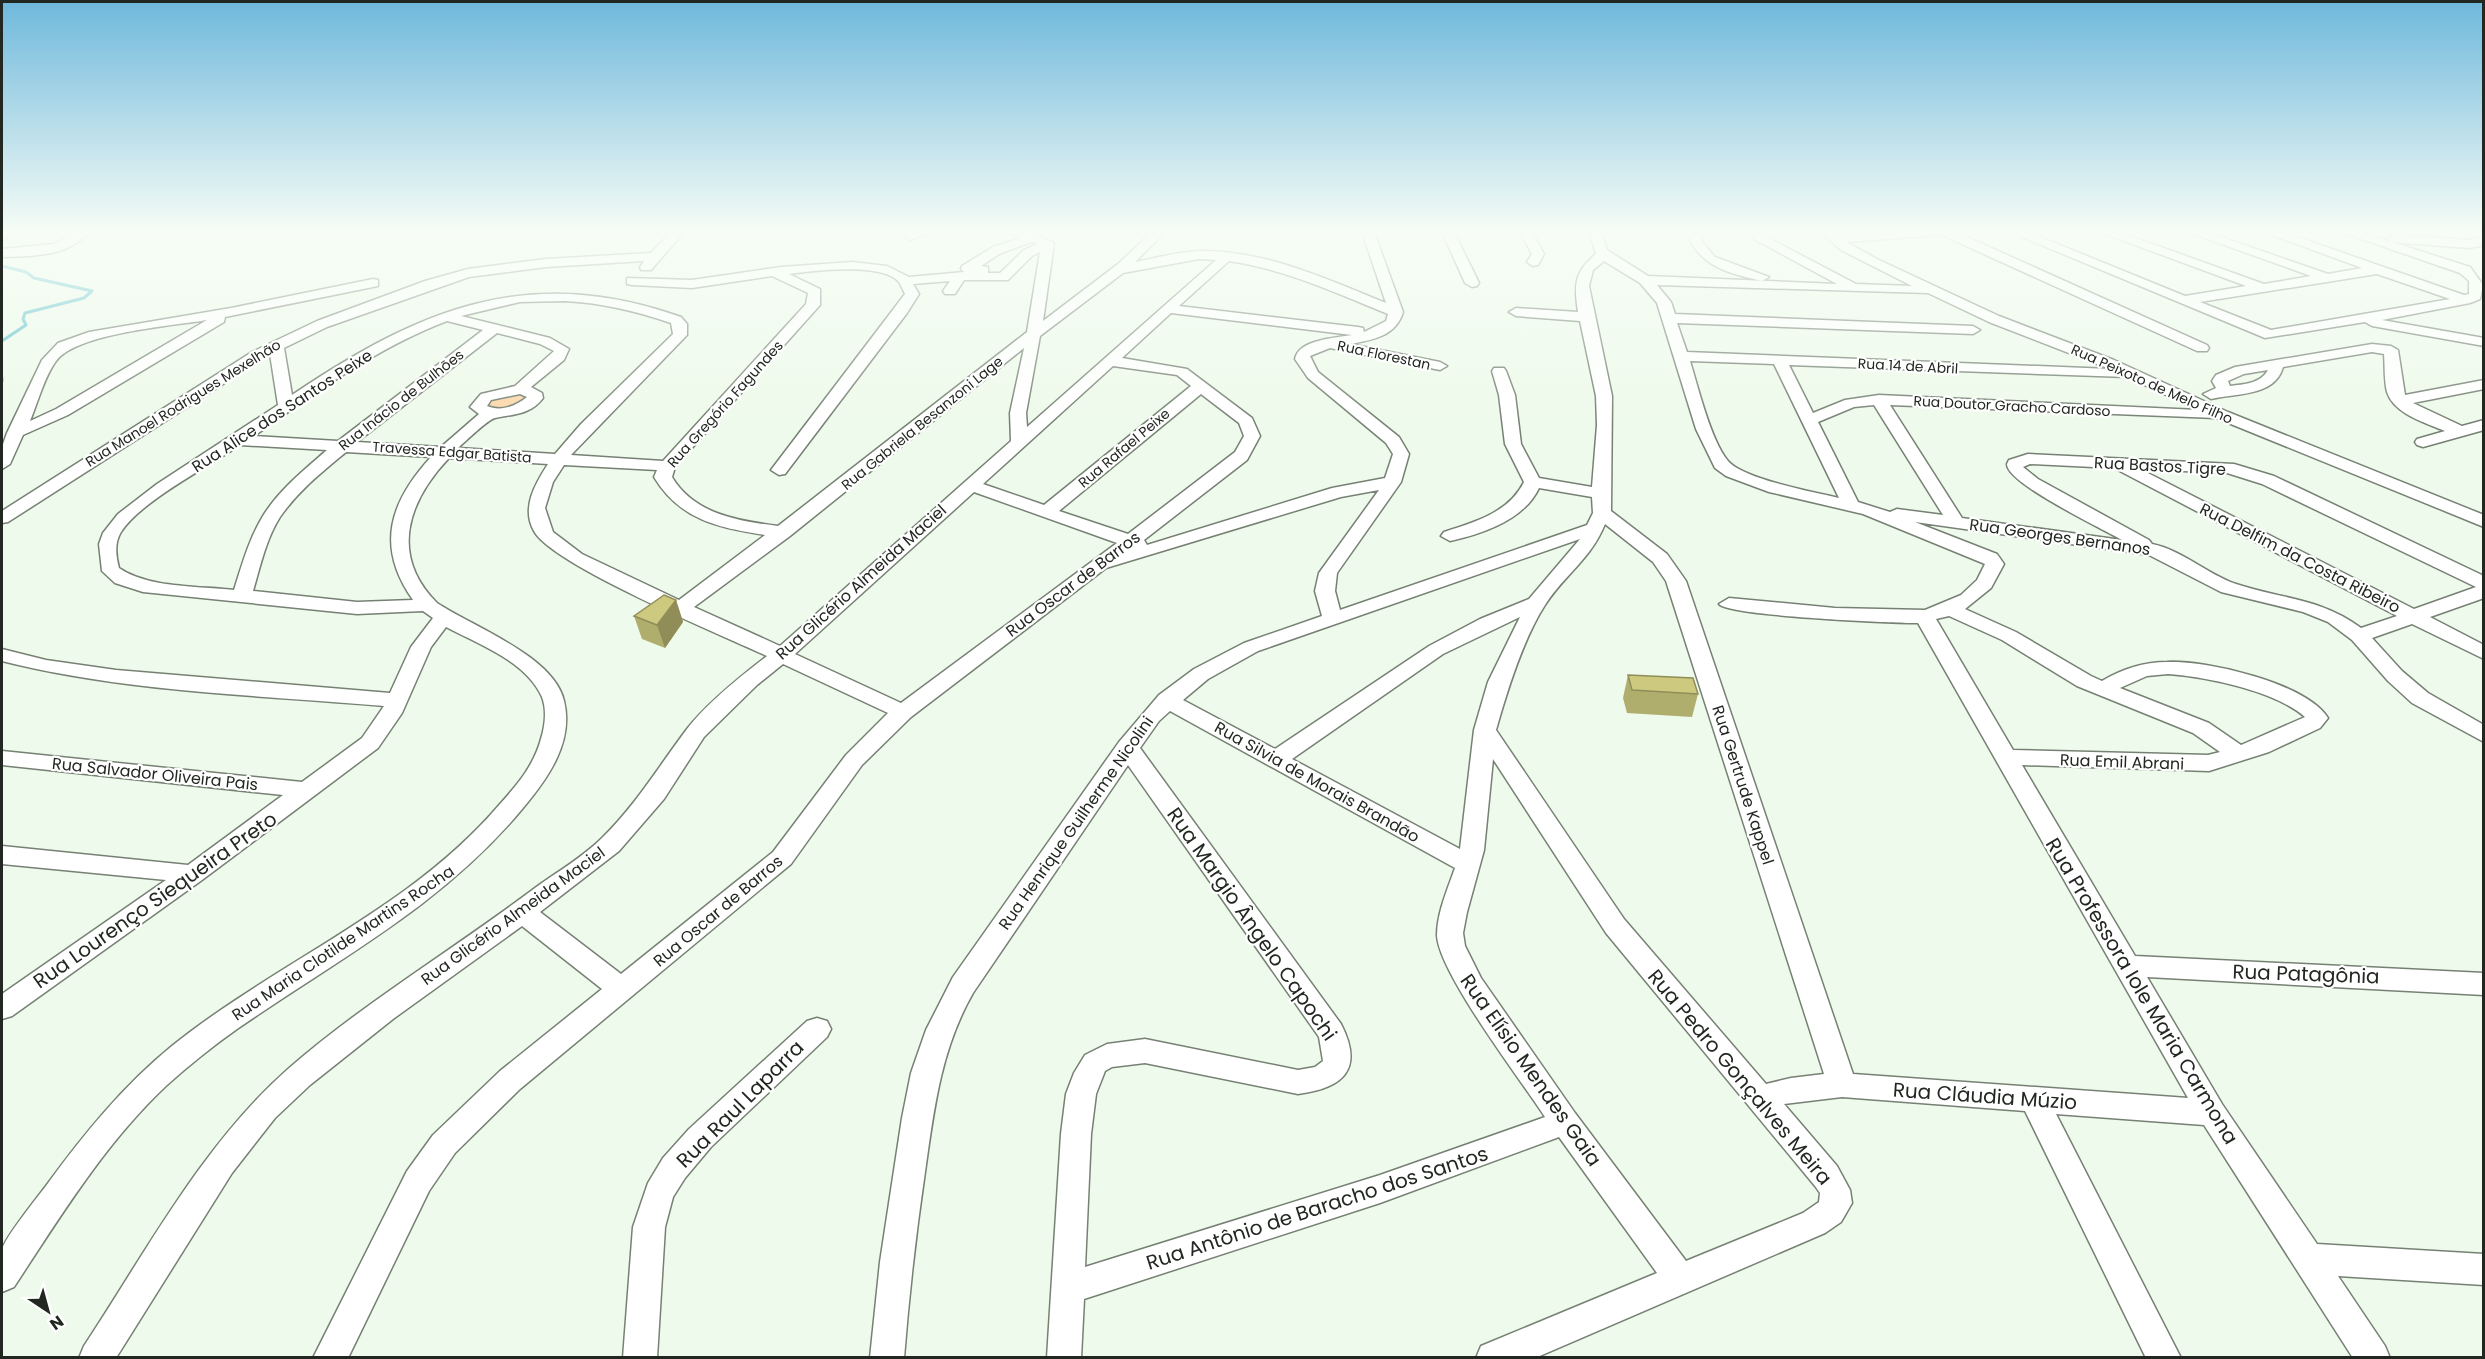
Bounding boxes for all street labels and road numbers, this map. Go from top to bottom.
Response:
street label: Rua Manoel Rodrigues Mexelhão [82,334,284,472]
street label: Rua Florestan [1336,335,1432,375]
street label: Rua Gregório Fagundes [662,336,788,472]
street label: Rua Peixoto de Melo Filho [2068,339,2236,429]
street label: Rua Alice dos Santos Peixe [187,344,377,478]
street label: Rua Inácio de Bulhões [334,345,468,455]
street label: Rua Gabriela Besanzoni Lage [837,351,1007,495]
street label: Rua 14 de Abril [1857,353,1959,379]
street label: Rua Doutor Gracho Cardoso [1913,391,2111,421]
street label: Rua Rafael Peixe [1074,403,1174,492]
street label: Travessa Edgar Batista [372,436,532,468]
street label: Rua Bastos Tigre [2093,451,2227,481]
street label: Rua Delfim da Costa Ribeiro [2196,497,2404,619]
street label: Rua Glicério Almeida Maciel [771,499,951,665]
street label: Rua Georges Bernanos [1968,513,2152,561]
street label: Rua Oscar de Barros [1001,526,1145,642]
street label: Rua Gertrude Kappel [1706,702,1780,868]
street label: Rua Henrique Guilherme Nicolini [993,712,1159,934]
street label: Rua Silvia de Morais Brandão [1210,716,1424,848]
street label: Rua Emil Abrani [2059,748,2185,776]
street label: Rua Salvador Oliveira Pais [51,752,259,796]
street label: Rua Margio Ângelo Capochi [1161,802,1343,1046]
street label: Rua Lourenço Siequeira Preto [28,805,282,995]
street label: Rua Professora Iole Maria Carmona [2039,832,2245,1150]
street label: Rua Glicério Almeida Maciel [416,841,610,991]
street label: Rua Oscar de Barros [648,850,788,972]
street label: Rua Maria Clotilde Martins Rocha [227,860,459,1026]
street label: Rua Patagônia [2232,957,2380,991]
street label: Rua Pedro Gonçalves Meira [1641,963,1839,1191]
street label: Rua Elísio Mendes Gaia [1454,968,1608,1172]
street label: Rua Raul Laparra [670,1034,810,1174]
street label: Rua Cláudia Múzio [1892,1076,2078,1116]
street label: Rua Antônio de Baracho dos Santos [1143,1139,1491,1277]

